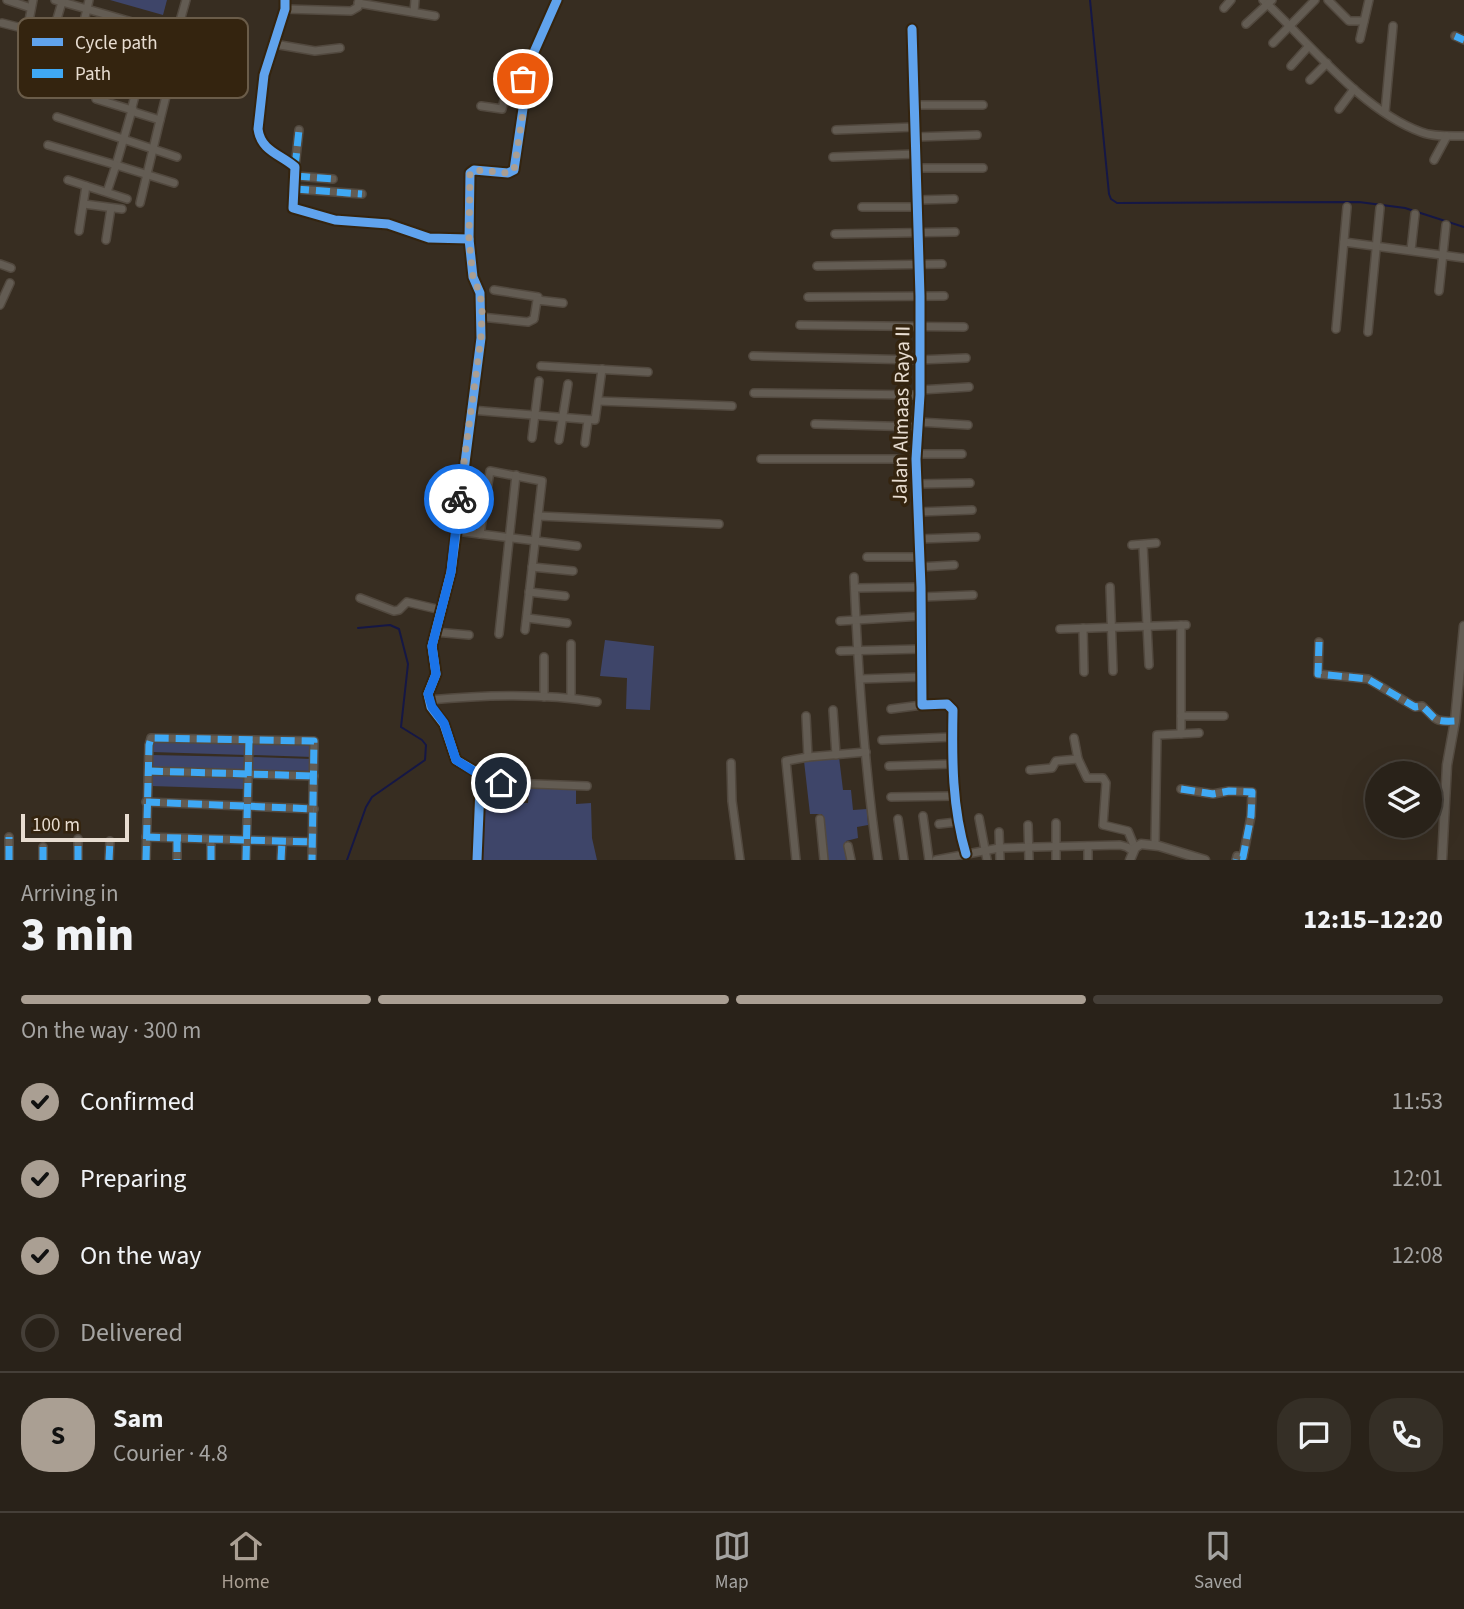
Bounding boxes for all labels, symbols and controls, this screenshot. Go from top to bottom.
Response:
legend [18,18,248,98]
text: Cycle path [75,30,157,57]
pin [493,49,553,109]
icon: bag [504,60,542,98]
text: Path [75,61,111,88]
street label: Jalan Almaas Raya II [884,326,918,504]
courier [424,464,494,534]
icon: bike [440,480,478,518]
pin [471,753,531,813]
map controls [1365,761,1442,838]
button: layers [1365,761,1442,838]
icon: home [482,764,520,802]
scale bar [21,811,130,843]
text: 100 m [32,812,80,839]
text: Arriving in [21,877,119,910]
text: 12:15–12:20 [1303,901,1443,938]
text: 3 min [21,903,134,968]
text: On the way · 300 m [21,1014,201,1047]
icon: check [21,1083,59,1121]
text: Confirmed [80,1083,195,1120]
text: 11:53 [1392,1085,1443,1118]
icon: check [21,1160,59,1198]
text: Preparing [80,1160,186,1197]
text: 12:01 [1392,1162,1443,1195]
icon: check [21,1237,59,1275]
text: On the way [80,1237,201,1274]
text: 12:08 [1392,1239,1443,1272]
text: Delivered [80,1314,183,1351]
button: chat [1277,1398,1351,1472]
button: phone [1369,1398,1443,1472]
text: Sam [113,1400,163,1437]
text: S [51,1417,65,1454]
text: Courier · 4.8 [113,1437,228,1470]
tab: Home [222,1527,269,1596]
tab: Map [713,1527,751,1596]
tab: Saved [1194,1527,1242,1596]

